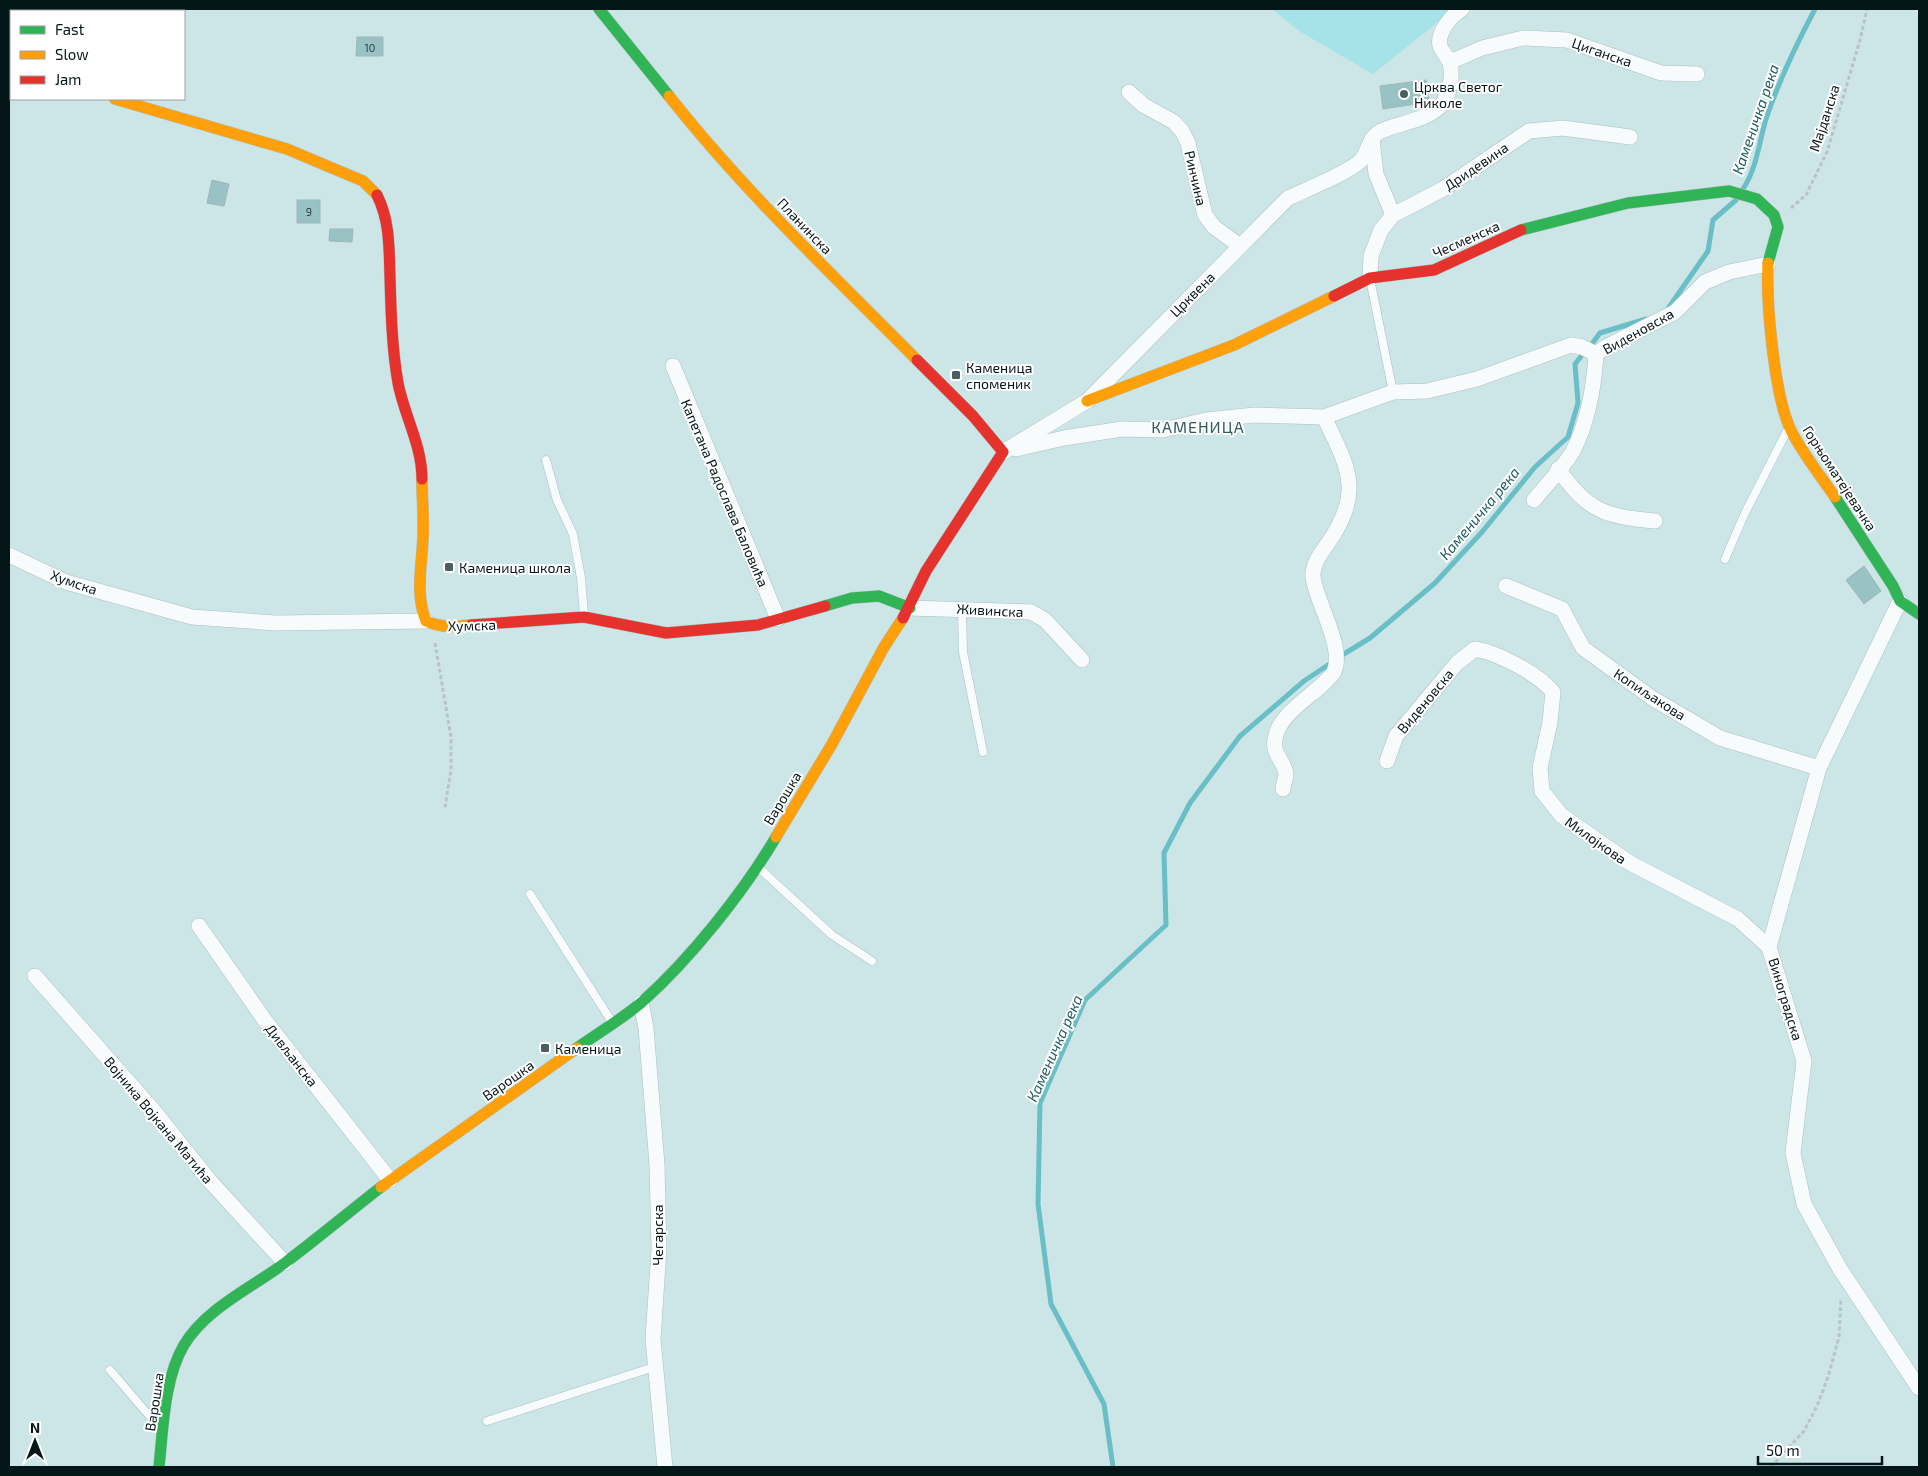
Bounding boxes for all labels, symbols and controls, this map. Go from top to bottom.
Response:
legend [10,10,185,100]
text: Fast [55,20,85,38]
street label: Циганска [1570,34,1634,70]
house number: 10 [364,41,376,54]
text: Slow [55,45,89,63]
water label: Каменичка река [1728,62,1782,176]
text: Jam [55,70,81,88]
place label: Црква Светог Николе [1414,78,1503,111]
street label: Мајданска [1805,82,1843,154]
marker: Црква Светог Николе [1398,88,1410,100]
street label: Дридевина [1441,138,1511,194]
street label: Ринчина [1181,149,1211,207]
street label: Планинска [774,194,836,258]
house number: 9 [306,205,312,218]
street label: Чесменска [1430,217,1502,261]
street label: Црквена [1166,268,1218,320]
street label: Виденовска [1599,305,1677,357]
place label: Каменица споменик [966,359,1033,392]
marker: Каменица споменик [950,369,962,381]
street label: Капетана Радослава Баловића [678,397,772,589]
district label: КАМЕНИЦА [1151,417,1245,436]
street label: Горњоматејевачка [1800,422,1880,534]
water label: Каменичка река [1435,463,1523,563]
place label: Каменица школа [459,559,571,576]
marker: Каменица школа [443,561,455,573]
street label: Хумска [48,566,100,598]
street label: Живинска [956,600,1024,620]
street label: Хумска [448,616,496,634]
street label: Копиљакова [1611,664,1689,724]
street label: Виденовска [1393,665,1457,737]
street label: Варошка [759,768,805,828]
street label: Милојкова [1562,813,1630,867]
street label: Виноградска [1765,956,1807,1042]
water label: Каменичка река [1022,992,1086,1104]
street label: Дивљанска [262,1020,322,1090]
place label: Каменица [555,1040,622,1057]
marker: Каменица [539,1042,551,1054]
street label: Војника Војкана Матића [101,1053,217,1187]
street label: Варошка [479,1056,537,1104]
street label: Чегарска [649,1205,666,1265]
street label: Варошка [141,1371,167,1433]
north arrow [10,1416,60,1466]
text: N [30,1419,40,1436]
scale bar [1758,1434,1882,1466]
text: 50 m [1766,1441,1800,1459]

